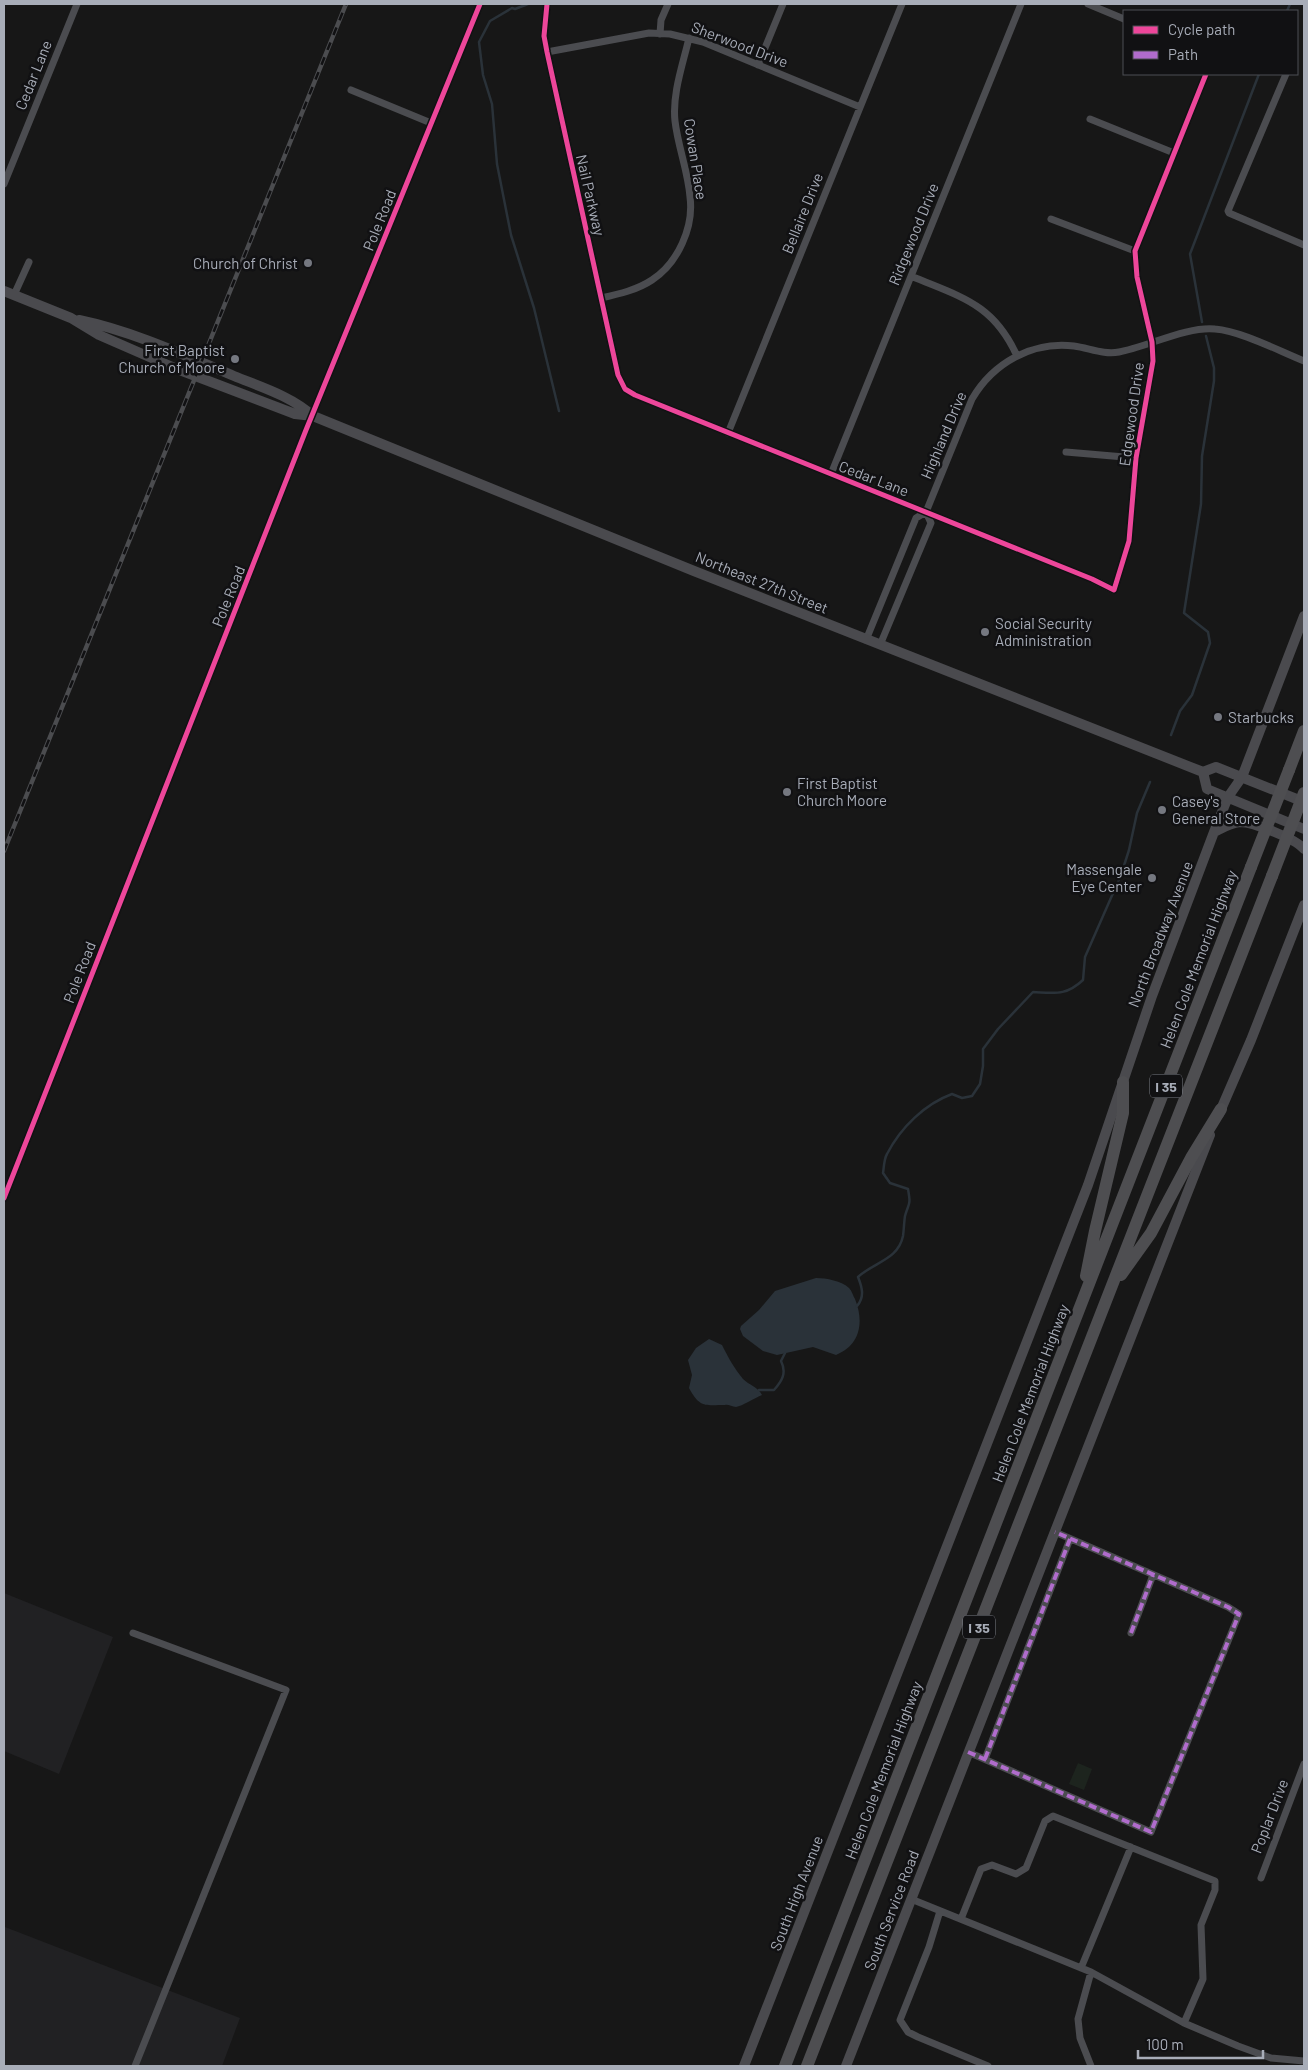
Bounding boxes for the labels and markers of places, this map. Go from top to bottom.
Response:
place label: Church of Christ [193,254,298,272]
marker: Church of Christ [302,257,314,269]
place label: First Baptist Church of Moore [119,341,225,376]
marker: First Baptist Church of Moore [229,353,241,365]
place label: Social Security Administration [995,614,1092,649]
marker: Social Security Administration [979,626,991,638]
place label: Starbucks [1228,708,1294,726]
marker: Starbucks [1212,711,1224,723]
place label: First Baptist Church Moore [797,774,887,809]
marker: First Baptist Church Moore [781,786,793,798]
place label: Casey's General Store [1172,792,1260,827]
marker: Casey's General Store [1156,804,1168,816]
place label: Massengale Eye Center [1066,860,1143,895]
marker: Massengale Eye Center [1146,872,1158,884]

